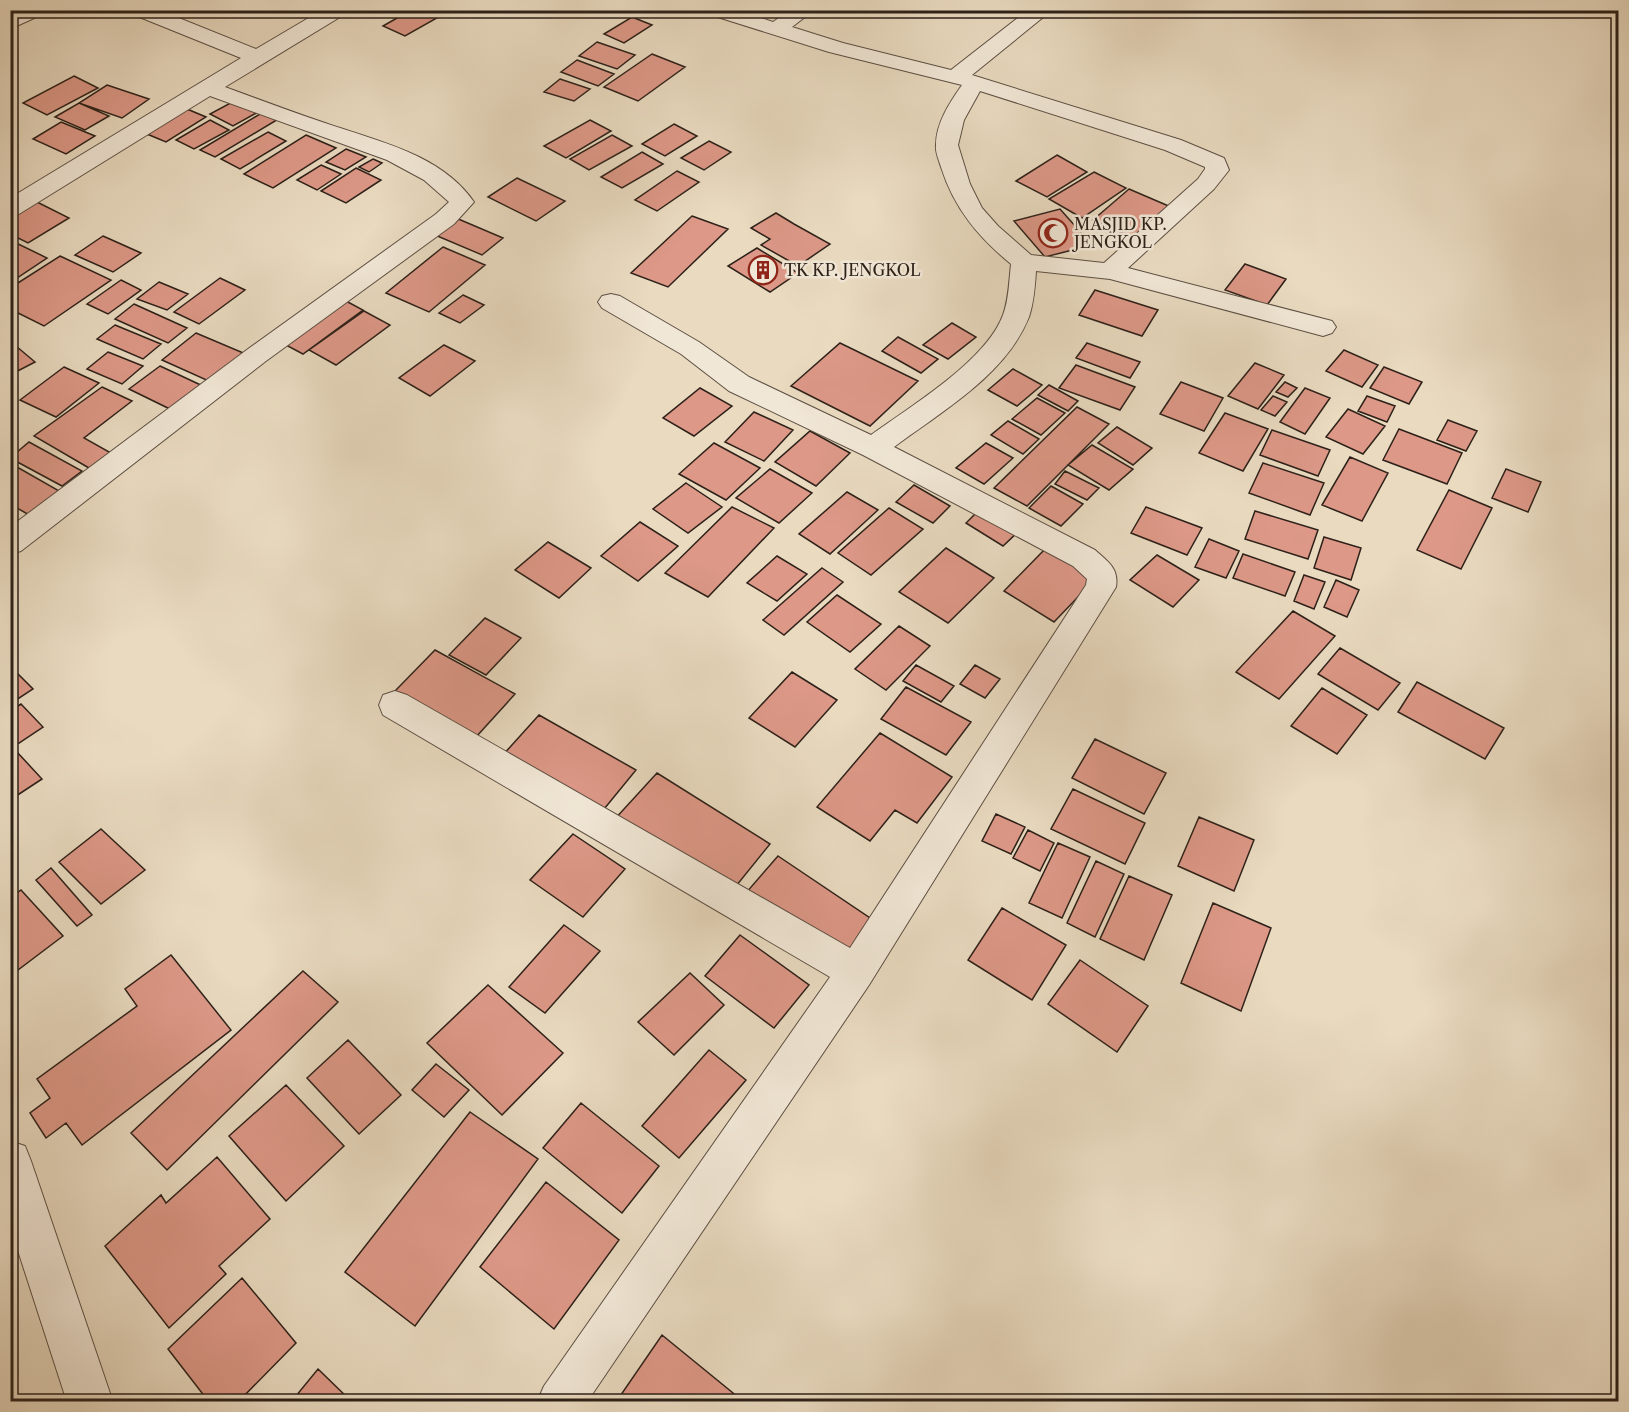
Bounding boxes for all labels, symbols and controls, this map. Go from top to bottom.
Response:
place label: MASJID KP. JENGKOL [1071,214,1167,252]
mosque icon: MASJID KP. JENGKOL [1037,217,1069,249]
building icon: TK KP. JENGKOL [747,254,779,286]
place label: TK KP. JENGKOL [784,260,921,280]

